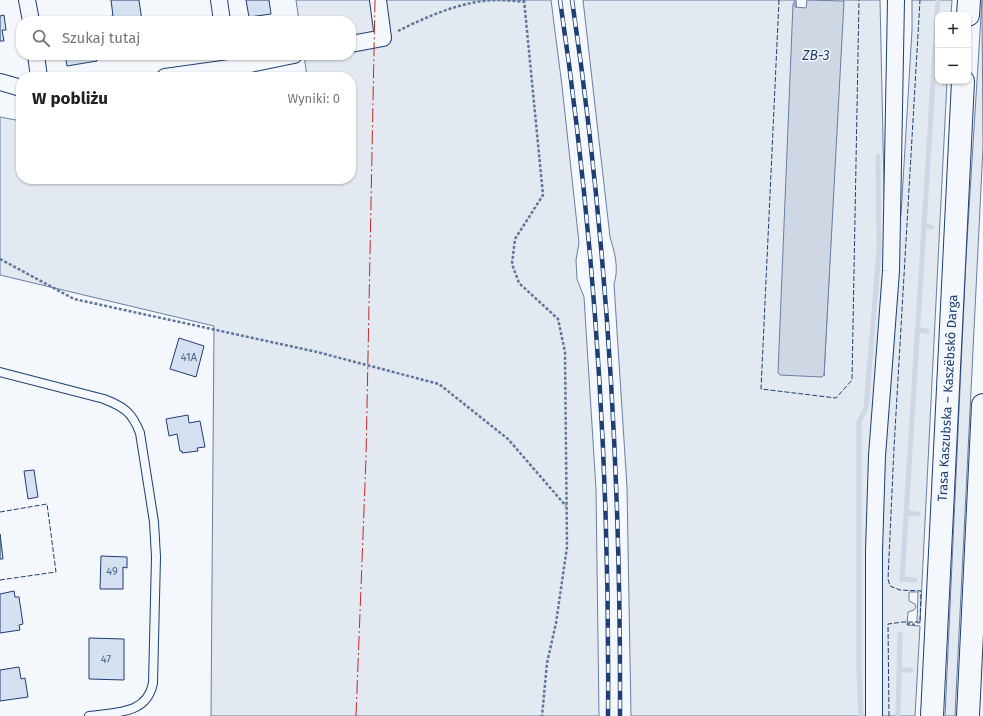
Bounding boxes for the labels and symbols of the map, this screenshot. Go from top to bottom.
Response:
water label: ZB-3 [801,47,830,64]
street label: Trasa Kaszubska – Kaszëbskô Darga [935,294,960,502]
house number: 41A [181,351,198,364]
house number: 49 [106,565,118,578]
house number: 47 [101,653,111,666]

